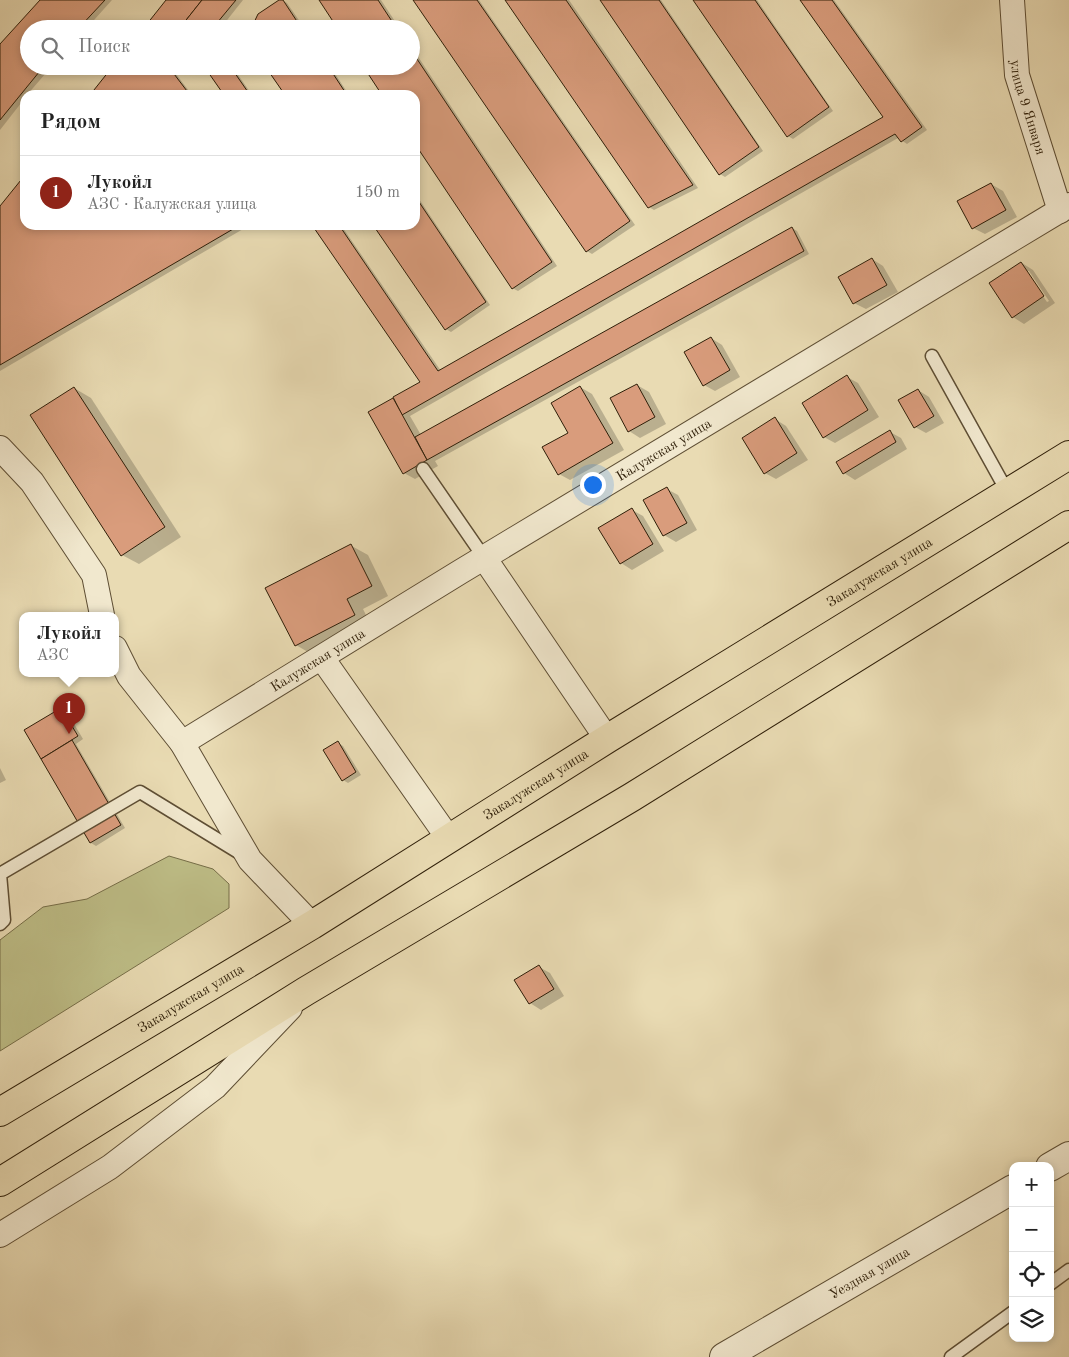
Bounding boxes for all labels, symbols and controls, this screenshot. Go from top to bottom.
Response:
search box [20,20,420,75]
icon: search [38,34,66,62]
text: Поиск [78,38,130,57]
street label: улица 9 Января [1008,59,1048,156]
text: Рядом [40,112,101,133]
text: Лукойл [87,174,152,193]
text: 1 [51,185,61,201]
text: 150 m [355,185,400,201]
text: АЗС · Калужская улица [87,197,257,213]
street label: Калужская улица [614,416,714,484]
your location [580,472,606,498]
street label: Закалужская улица [825,535,935,610]
popup [19,612,119,677]
text: Лукойл [36,625,102,644]
street label: Калужская улица [268,626,368,695]
text: АЗС [36,648,69,664]
pin: 1 [53,693,85,734]
street label: Закалужская улица [481,747,591,823]
street label: Закалужская улица [136,962,246,1036]
map controls [1009,1162,1054,1342]
button: + [1009,1162,1054,1207]
button: − [1009,1207,1054,1252]
street label: Уездная улица [827,1245,912,1302]
button: locate [1009,1252,1054,1297]
button: layers [1009,1297,1054,1342]

